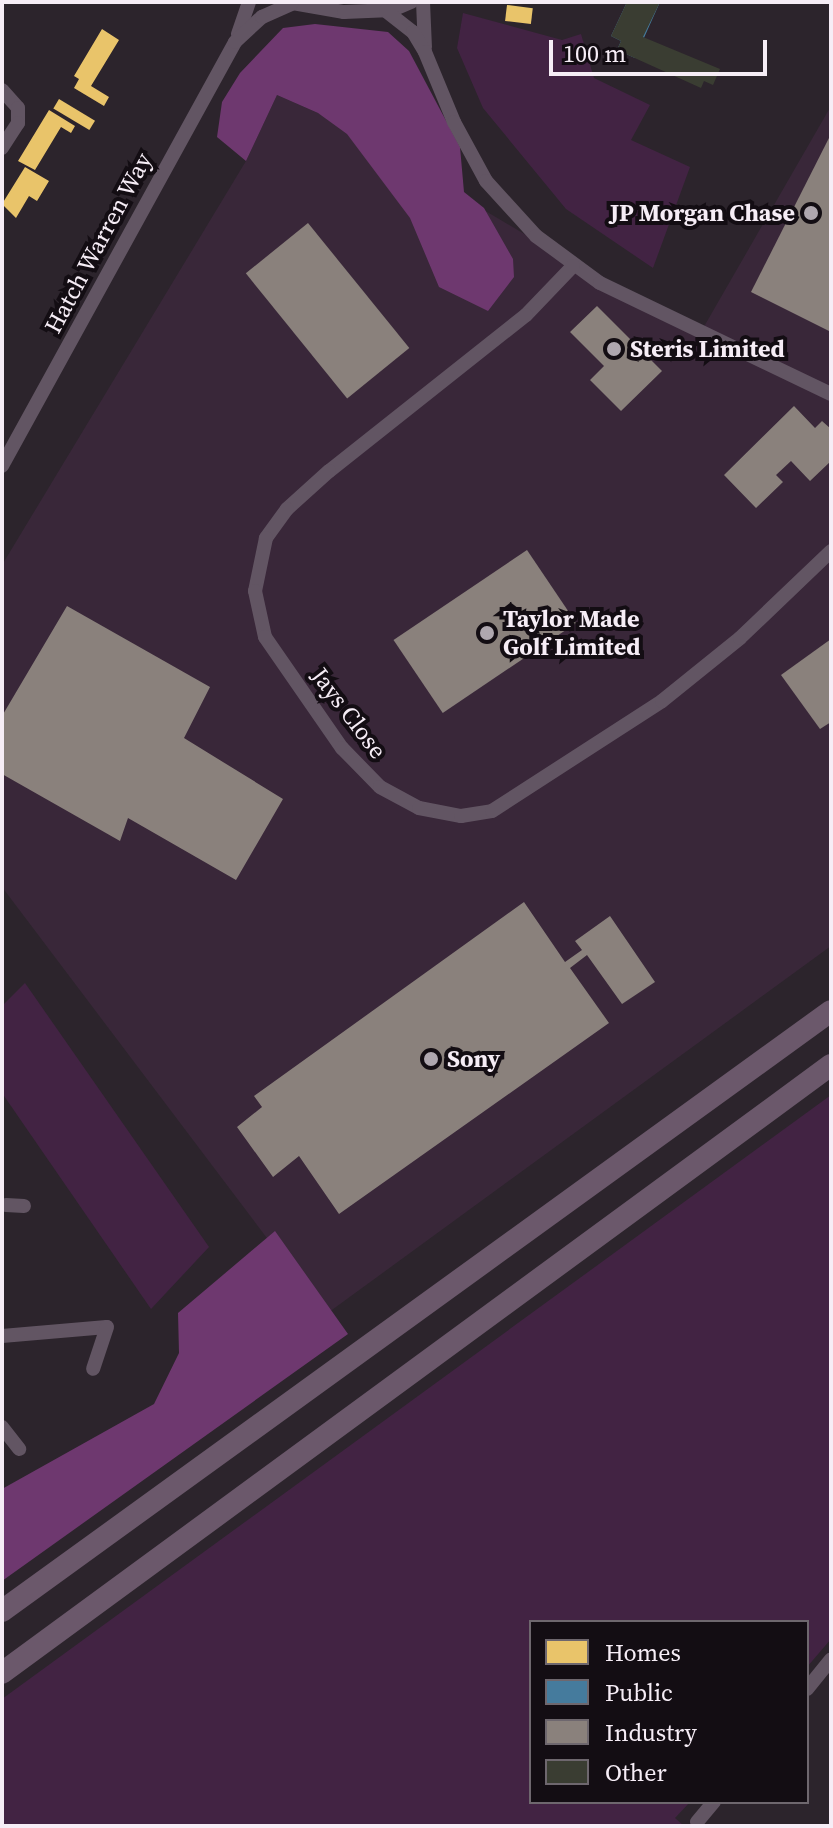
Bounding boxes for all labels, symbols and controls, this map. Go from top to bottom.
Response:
scale bar [553,24,771,74]
text: 100 m [563,37,626,70]
street label: Hatch Warren Way [38,147,158,339]
place label: JP Morgan Chase [610,199,795,227]
marker: JP Morgan Chase [802,204,820,222]
place label: Steris Limited [630,335,785,363]
marker: Steris Limited [605,340,623,358]
place label: Taylor Made Golf Limited [503,605,640,661]
marker: Taylor Made Golf Limited [478,624,496,642]
street label: Jays Close [305,662,393,764]
place label: Sony [447,1045,500,1073]
marker: Sony [422,1050,440,1068]
legend [529,1620,809,1804]
text: Homes [605,1636,681,1669]
text: Public [605,1676,673,1709]
text: Industry [605,1716,697,1749]
text: Other [605,1756,667,1789]

